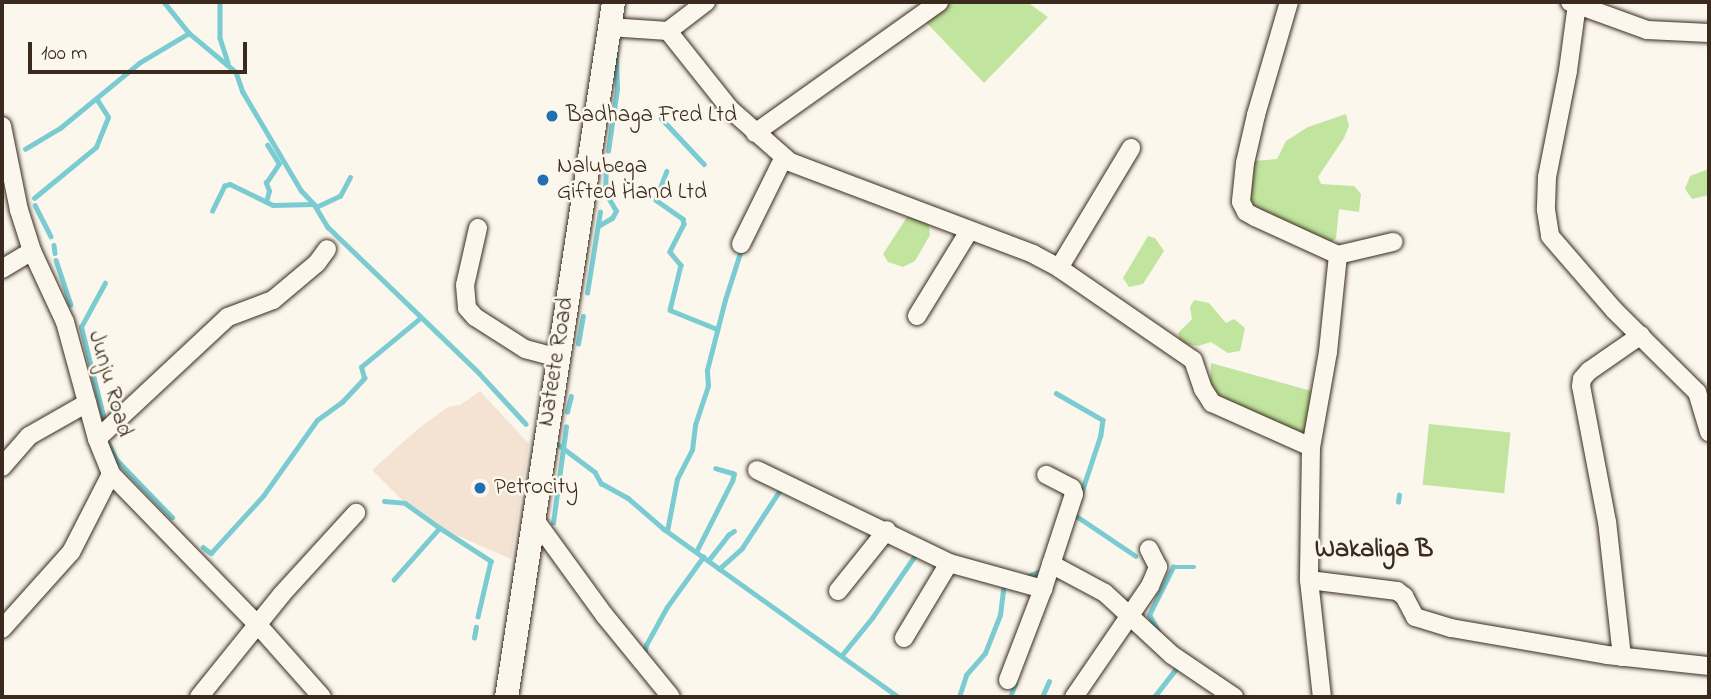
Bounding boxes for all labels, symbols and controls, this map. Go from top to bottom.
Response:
scale bar [32,28,250,72]
text: 100 m [41,39,87,69]
place label: Badhaga Fred Ltd [566,102,737,130]
marker: Badhaga Fred Ltd [544,108,560,124]
place label: Nalubega Gifted Hand Ltd [557,153,707,207]
marker: Nalubega Gifted Hand Ltd [535,172,551,188]
street label: Nateete Road [533,296,581,428]
street label: Junju Road [81,328,137,440]
place label: Petrocity [494,474,578,502]
marker: Petrocity [472,480,488,496]
district label: Wakaliga B [1315,535,1433,567]

